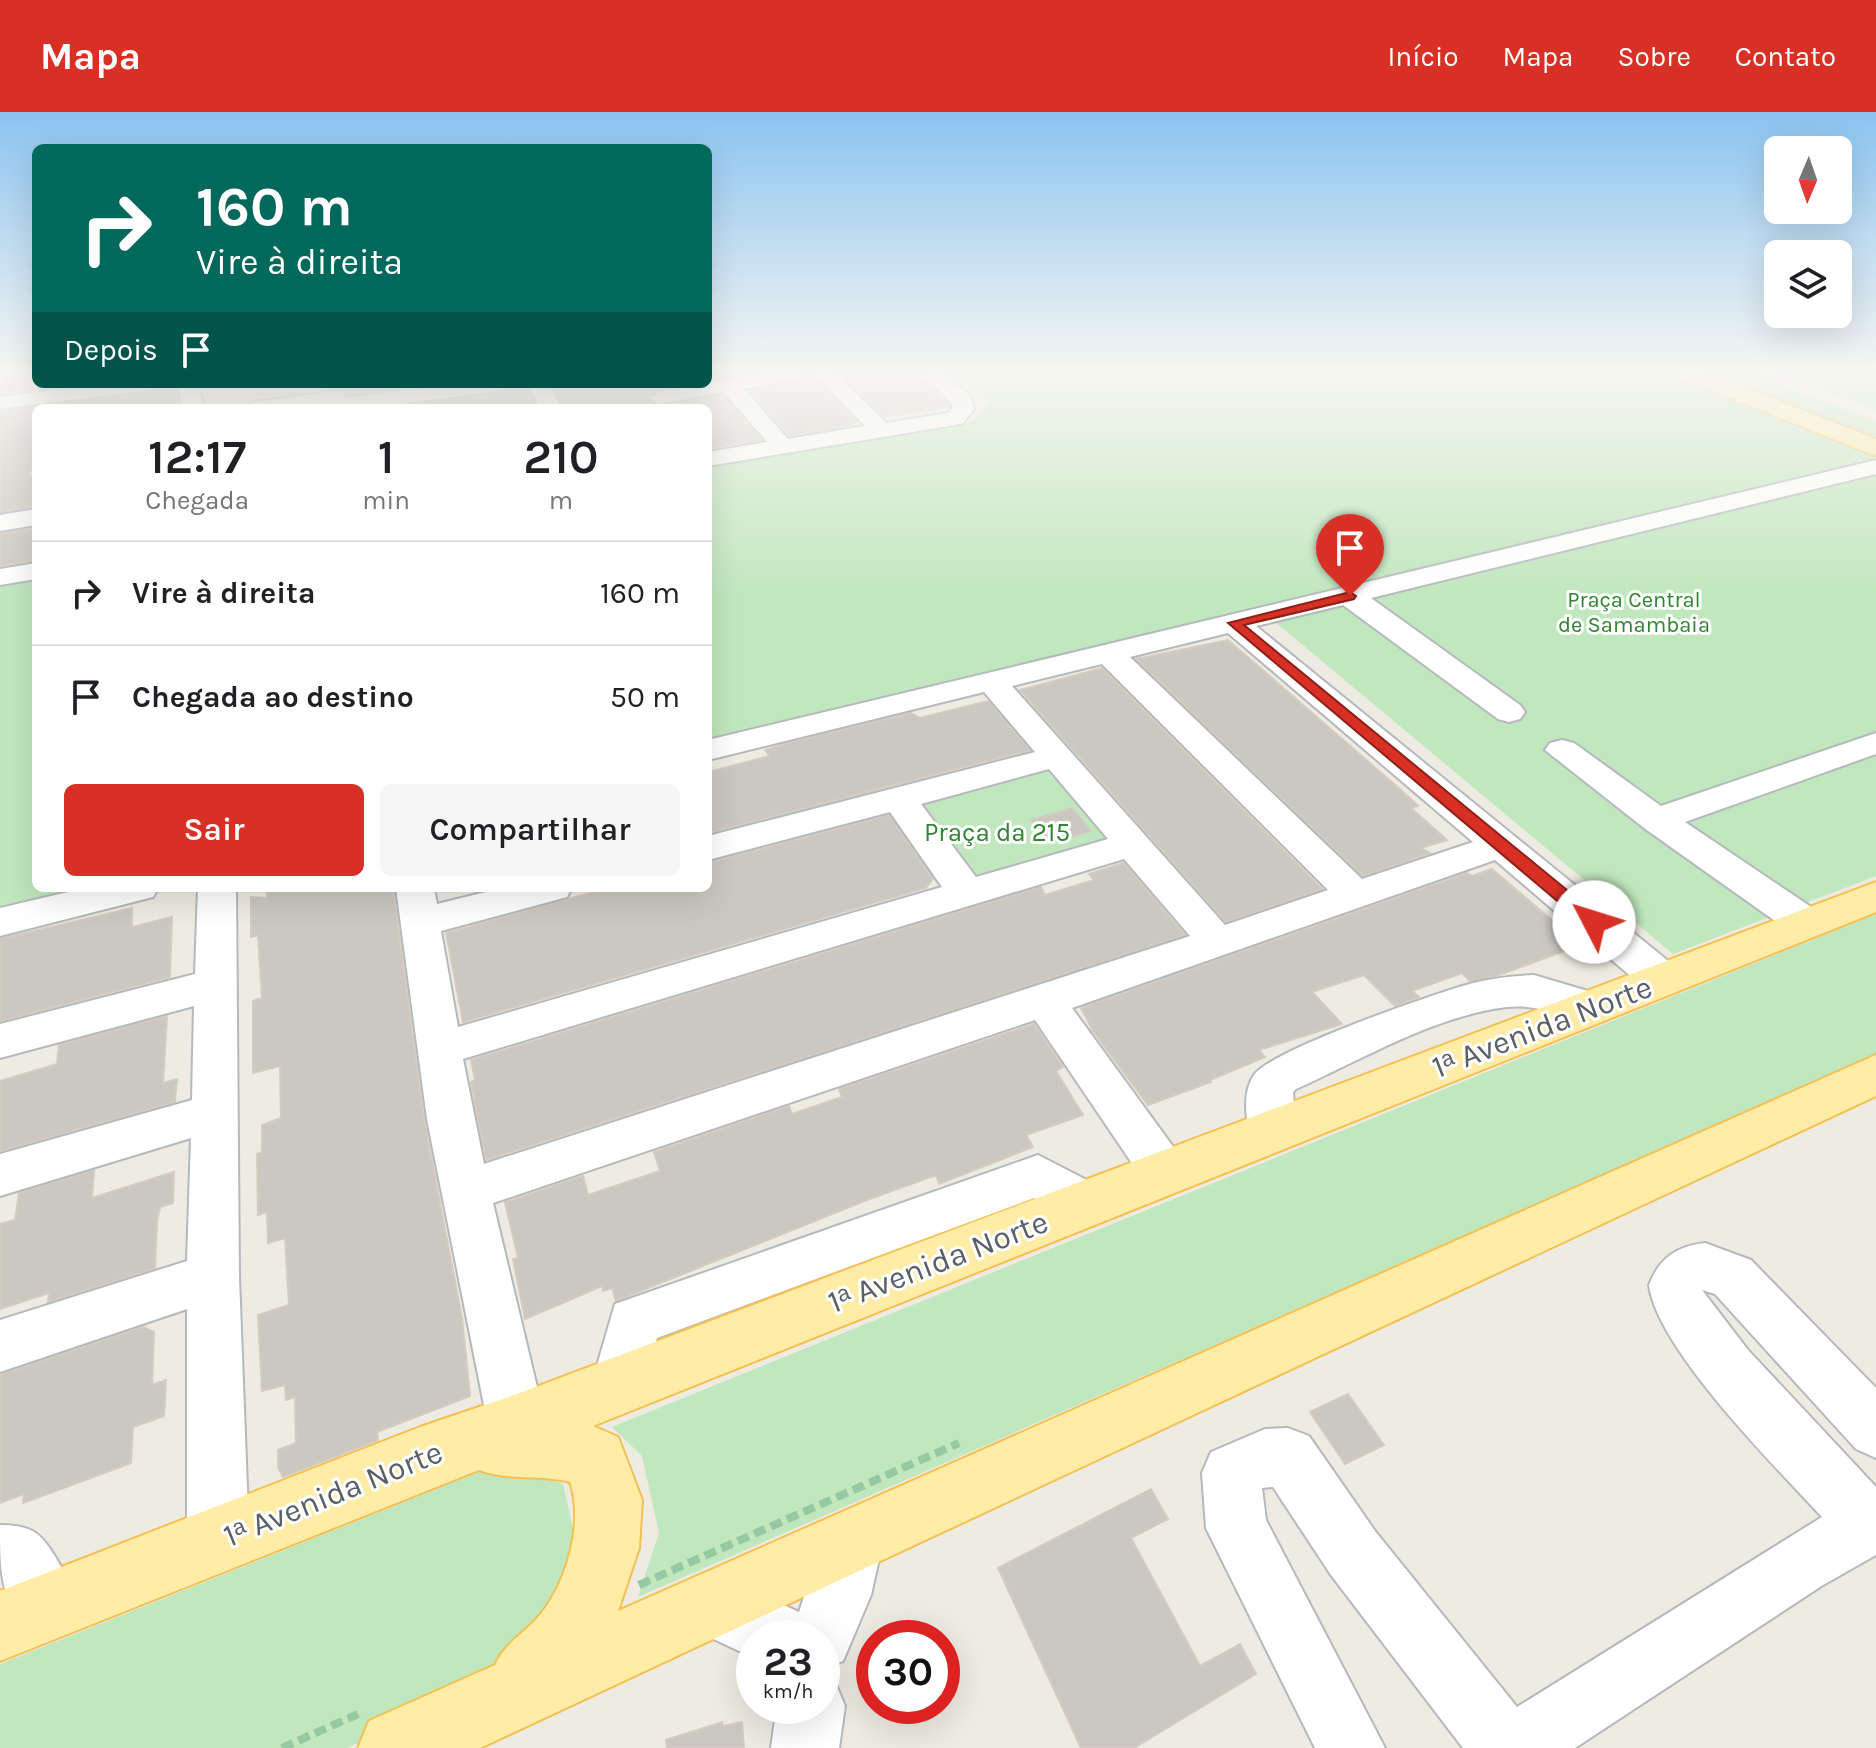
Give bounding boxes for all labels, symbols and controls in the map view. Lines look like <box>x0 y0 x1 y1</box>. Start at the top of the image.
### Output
text: Mapa <box>40 34 141 79</box>
text: Início <box>1387 40 1459 73</box>
text: Mapa <box>1503 40 1574 73</box>
text: Sobre <box>1618 40 1691 73</box>
text: Contato <box>1735 40 1836 73</box>
north arrow <box>1764 136 1852 224</box>
map controls <box>1764 136 1852 328</box>
text: 160 m <box>196 174 353 239</box>
icon: right <box>64 176 168 280</box>
button: layers <box>1764 240 1852 328</box>
text: Vire à direita <box>196 241 403 283</box>
icon: arrive <box>174 328 218 372</box>
text: Depois <box>64 332 158 368</box>
text: 12:17 <box>148 429 246 485</box>
text: 1 <box>378 429 395 485</box>
text: 210 <box>523 429 599 485</box>
text: Chegada <box>145 485 249 516</box>
text: min <box>362 485 410 516</box>
text: m <box>549 485 573 516</box>
pin <box>1316 514 1384 596</box>
icon: arrive <box>1328 526 1372 570</box>
icon: right <box>64 571 108 615</box>
text: Vire à direita <box>132 575 315 611</box>
text: 160 m <box>600 575 680 611</box>
park label: Praça Central de Samambaia <box>1558 587 1710 638</box>
icon: arrive <box>64 675 108 719</box>
text: Chegada ao destino <box>132 679 414 715</box>
text: 50 m <box>610 679 680 715</box>
button: Sair <box>64 784 364 876</box>
button: Compartilhar <box>380 784 680 876</box>
park label: Praça da 215 <box>924 817 1070 848</box>
position arrow <box>1552 880 1636 964</box>
street label: 1ᵃ Avenida Norte <box>1427 968 1657 1086</box>
street label: 1ᵃ Avenida Norte <box>823 1203 1053 1321</box>
street label: 1ᵃ Avenida Norte <box>218 1433 448 1555</box>
speed limit sign: 30 <box>856 1620 960 1724</box>
text: 23 <box>763 1638 813 1685</box>
text: km/h <box>763 1680 813 1703</box>

